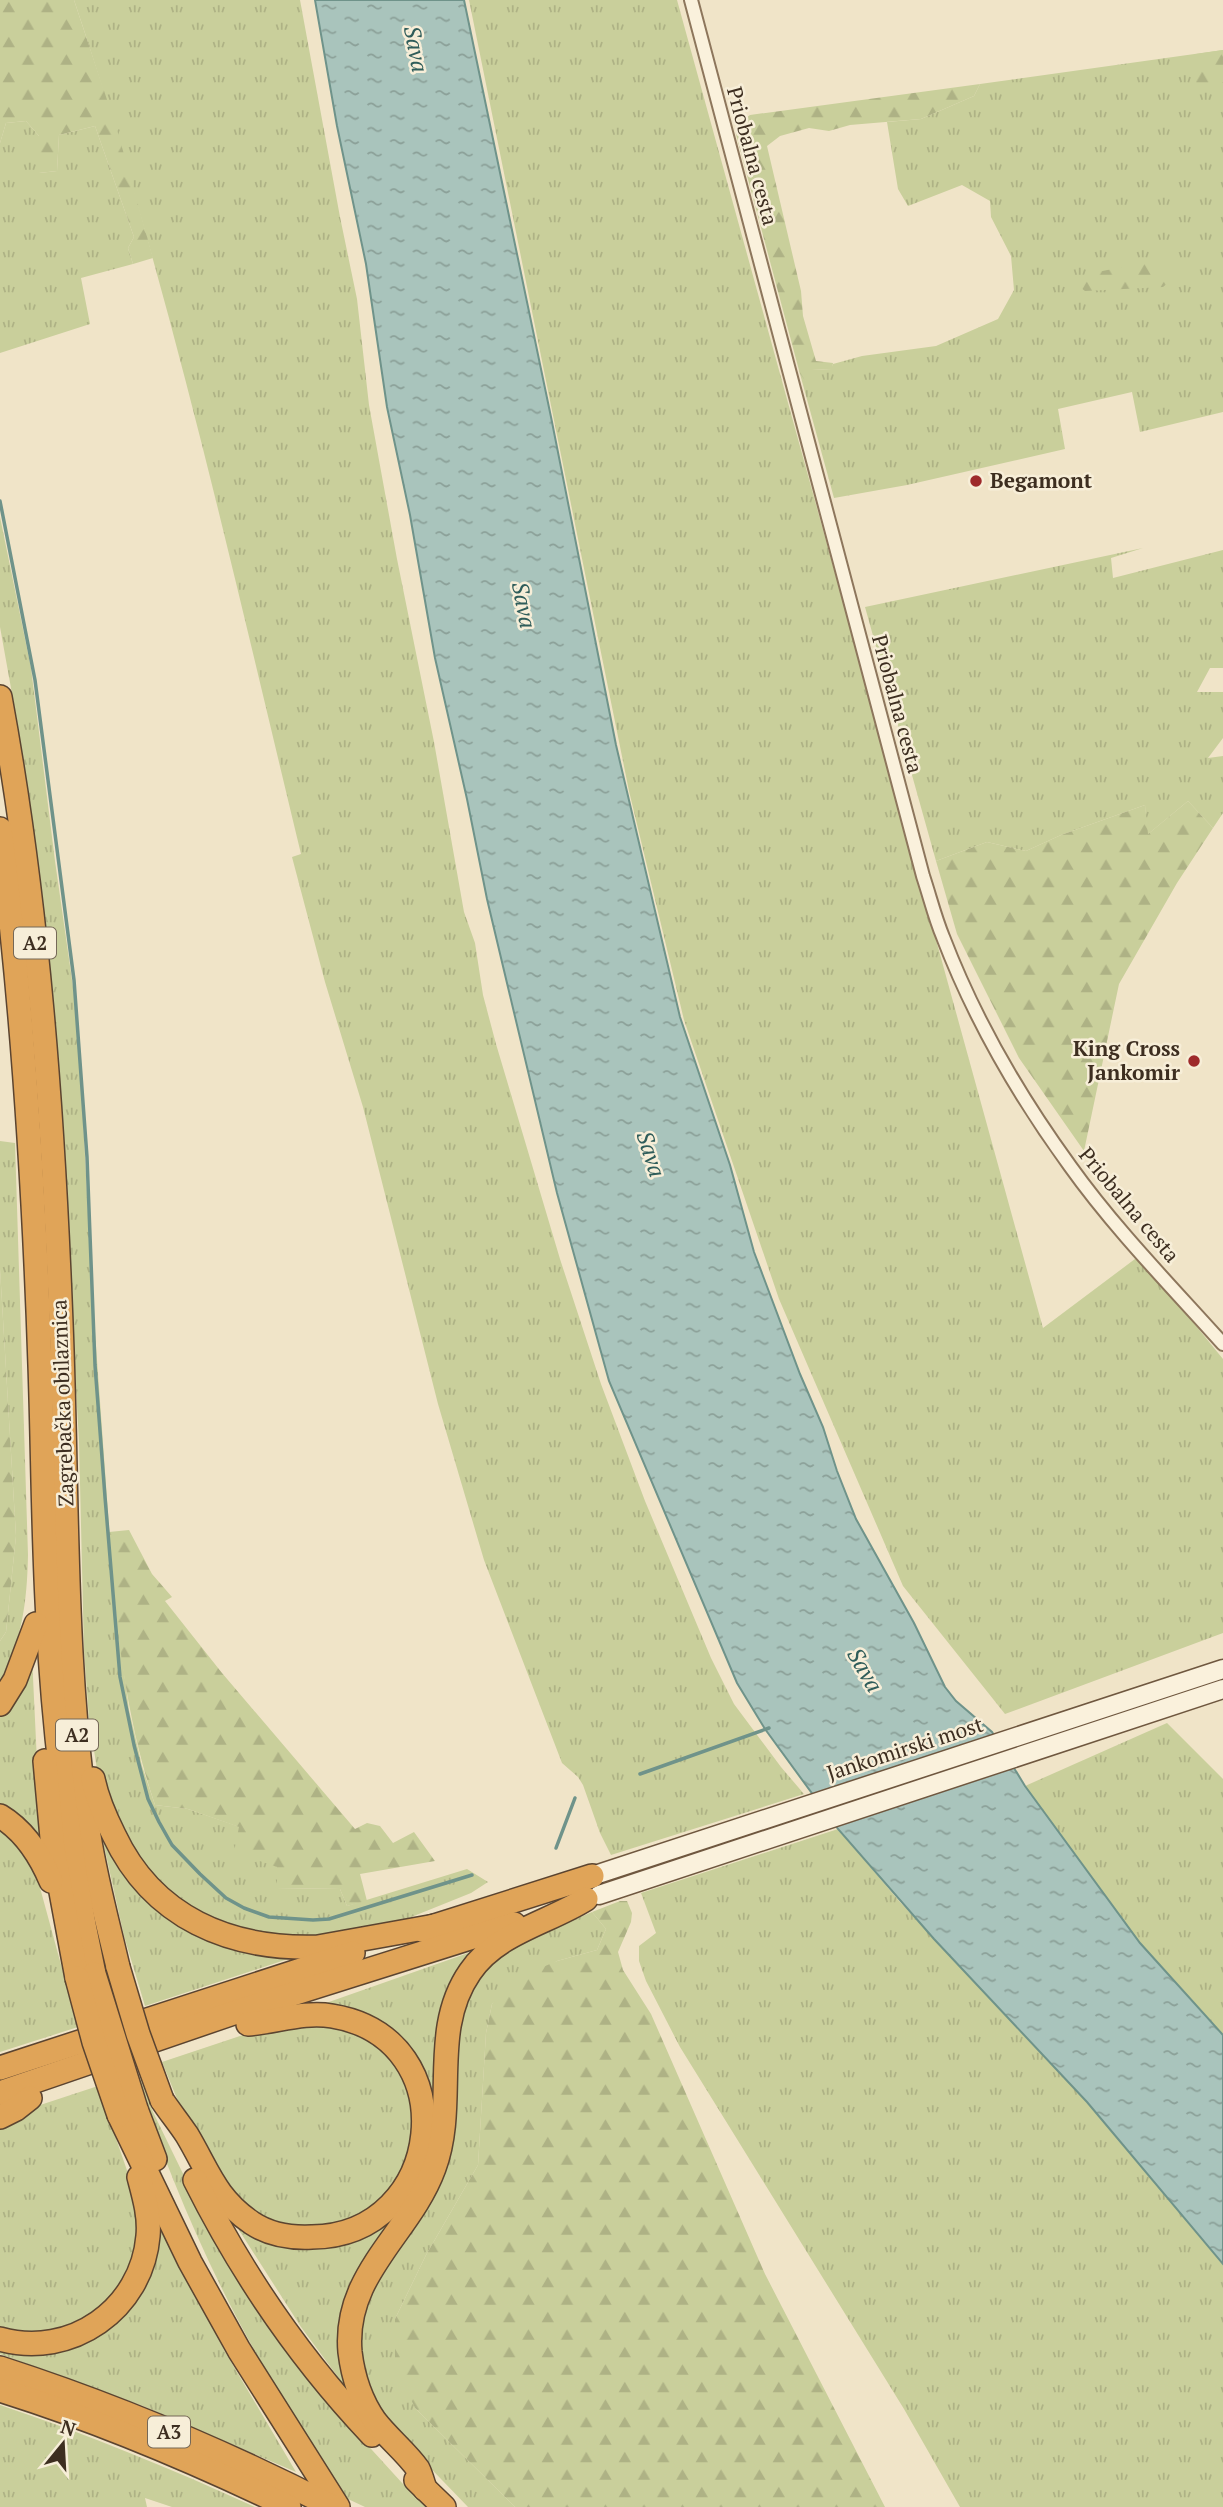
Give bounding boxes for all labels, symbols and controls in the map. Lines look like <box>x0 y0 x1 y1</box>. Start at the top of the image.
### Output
water label: Sava <box>397 23 436 75</box>
street label: Priobalna cesta <box>721 83 785 229</box>
place label: Begamont <box>990 466 1093 494</box>
marker: Begamont <box>968 473 984 489</box>
water label: Sava <box>505 579 544 631</box>
street label: Priobalna cesta <box>866 631 930 777</box>
road number: A2 <box>14 928 56 959</box>
place label: King Cross Jankomir <box>1073 1034 1180 1086</box>
marker: King Cross Jankomir <box>1186 1053 1202 1069</box>
water label: Sava <box>630 1127 673 1181</box>
street label: Priobalna cesta <box>1073 1141 1187 1268</box>
street label: Zagrebačka obilaznica <box>44 1299 80 1507</box>
water label: Sava <box>840 1642 891 1698</box>
street label: Jankomirski most <box>823 1709 987 1787</box>
road number: A2 <box>56 1720 98 1750</box>
north arrow <box>28 2409 98 2479</box>
text: N <box>58 2413 80 2442</box>
road number: A3 <box>148 2416 190 2448</box>

